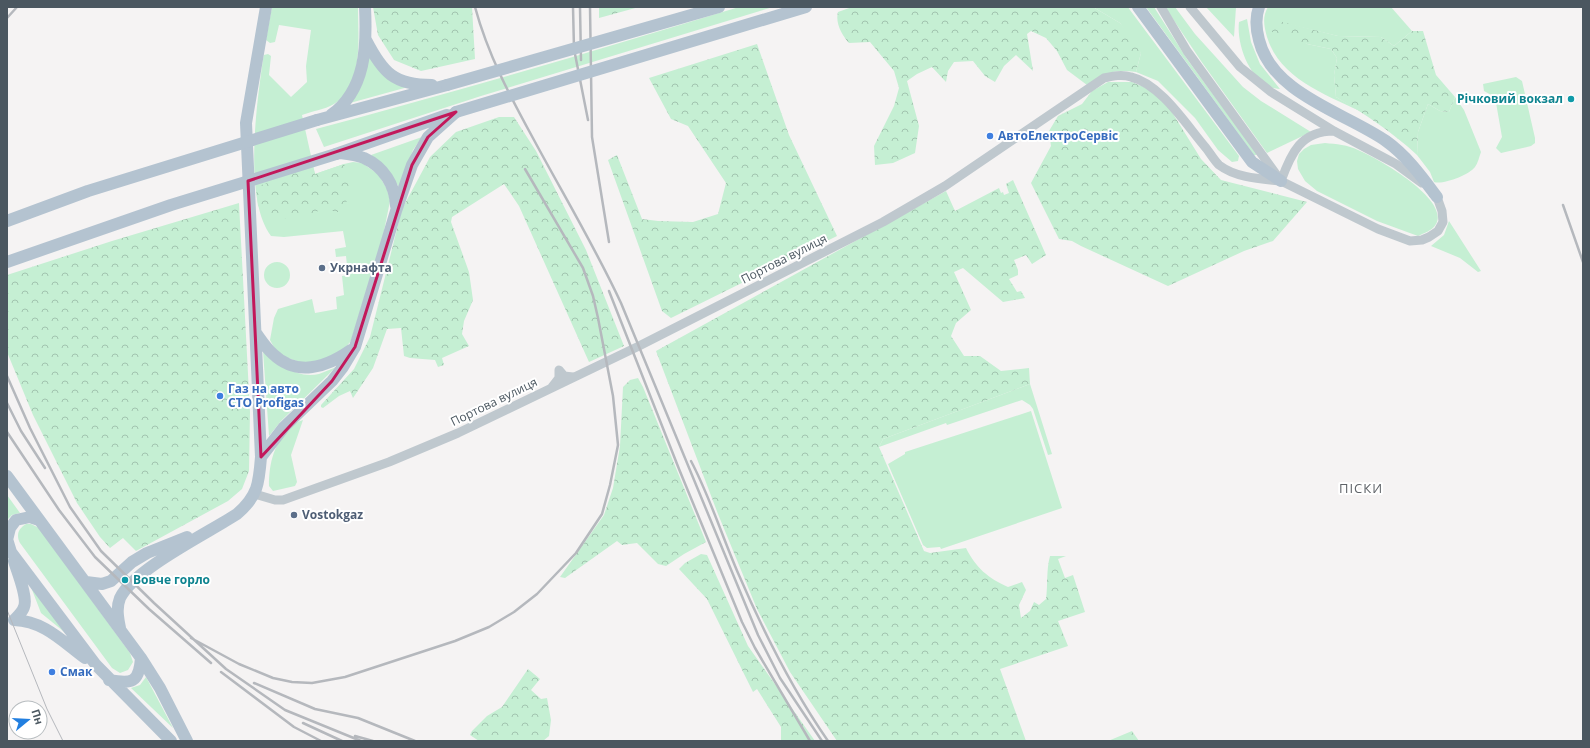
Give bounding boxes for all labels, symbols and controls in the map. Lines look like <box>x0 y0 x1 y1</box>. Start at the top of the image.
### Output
place label: Річковий вокзал <box>1457 90 1563 107</box>
marker: Річковий вокзал <box>1566 94 1576 104</box>
place label: АвтоЕлектроСервіс <box>998 127 1118 144</box>
marker: АвтоЕлектроСервіс <box>985 131 995 141</box>
street label: Портова вулиця <box>738 230 830 288</box>
place label: Укрнафта <box>330 259 392 276</box>
marker: Укрнафта <box>317 263 327 273</box>
street label: Портова вулиця <box>448 373 540 430</box>
place label: Газ на авто СТО Profigas <box>228 380 304 411</box>
marker: Газ на авто СТО Profigas <box>215 391 225 401</box>
district label: ПІСКИ <box>1339 479 1383 497</box>
place label: Vostokgaz <box>302 506 363 523</box>
marker: Vostokgaz <box>289 510 299 520</box>
place label: Вовче горло <box>133 571 210 588</box>
marker: Вовче горло <box>120 575 130 585</box>
place label: Смак <box>60 663 93 680</box>
marker: Смак <box>47 667 57 677</box>
north arrow <box>8 700 48 740</box>
text: Пн <box>28 707 48 726</box>

